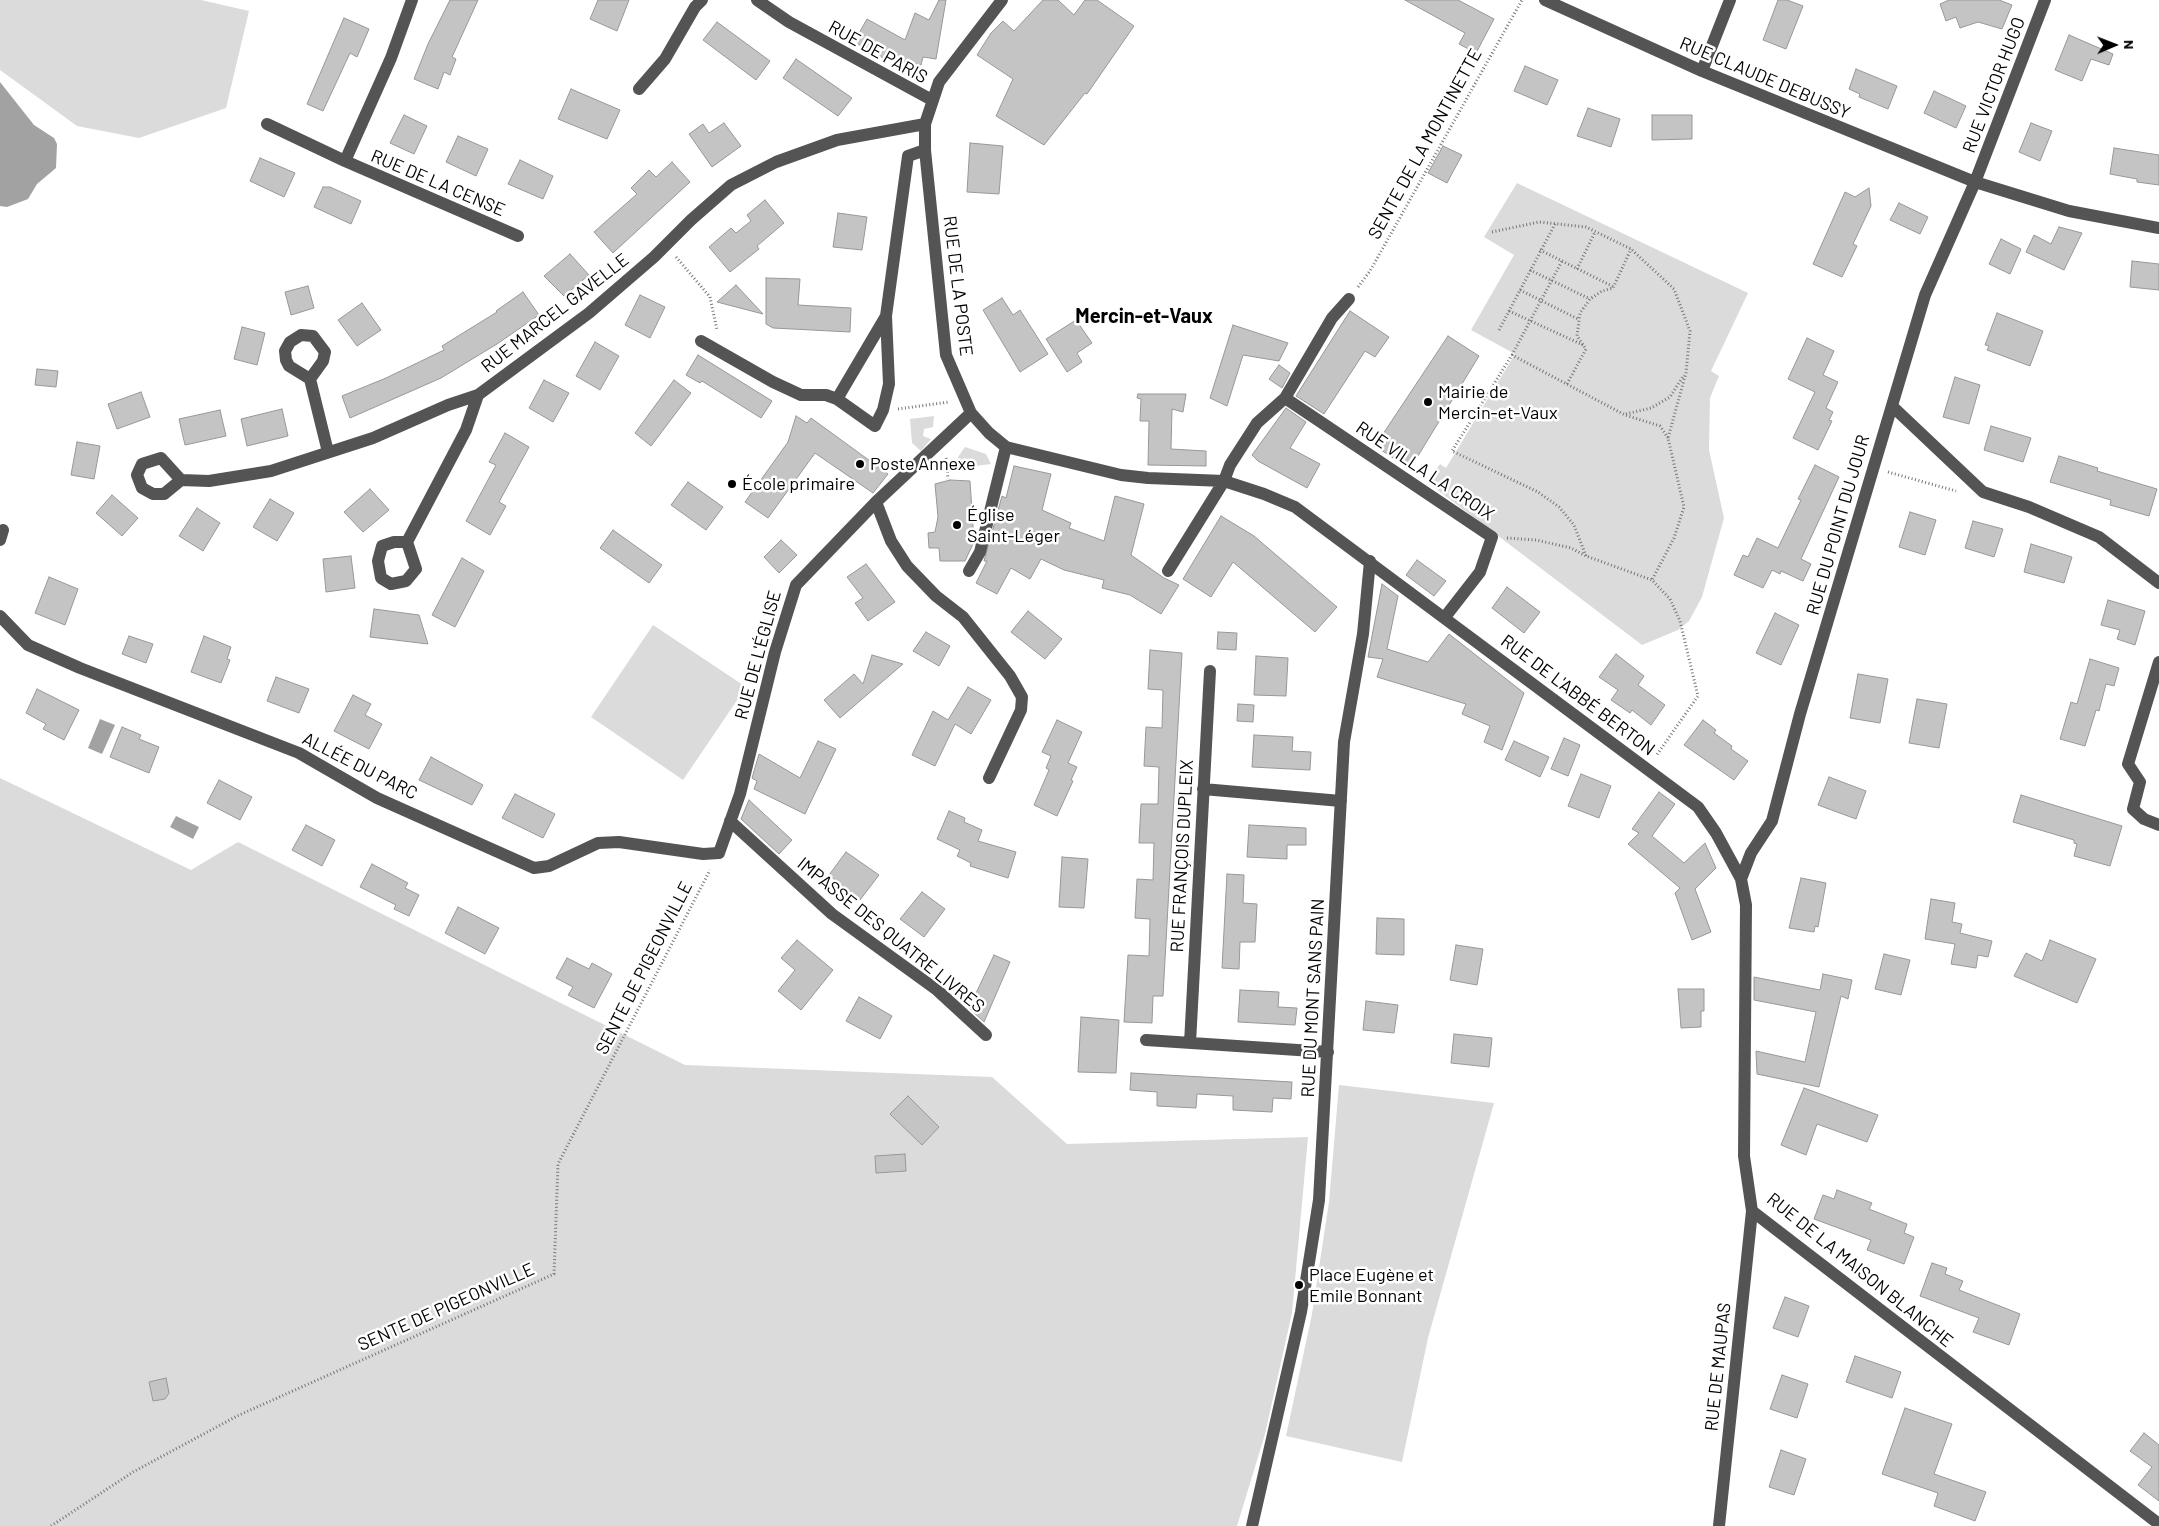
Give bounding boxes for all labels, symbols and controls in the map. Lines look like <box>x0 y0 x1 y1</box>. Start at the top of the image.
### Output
street label: RUE VICTOR HUGO <box>1958 14 2030 156</box>
street label: RUE DE PARIS <box>825 16 931 88</box>
north arrow <box>2089 20 2139 70</box>
street label: RUE CLAUDE DEBUSSY <box>1676 32 1854 124</box>
text: N <box>2121 40 2138 50</box>
street label: SENTE DE LA MONTINETTE <box>1364 45 1486 243</box>
street label: RUE DE LA CENSE <box>368 145 508 221</box>
street label: RUE DE LA POSTE <box>939 215 977 357</box>
street label: RUE MARCEL GAVELLE <box>477 249 633 377</box>
district label: Mercin-et-Vaux <box>1075 304 1213 328</box>
place label: Mairie de Mercin-et-Vaux <box>1438 381 1558 424</box>
marker: Mairie de Mercin-et-Vaux <box>1422 396 1434 408</box>
street label: RUE VILLA LA CROIX <box>1352 417 1498 525</box>
street label: RUE DU POINT DU JOUR <box>1802 432 1874 618</box>
place label: Poste Annexe <box>870 453 976 475</box>
marker: Poste Annexe <box>854 458 866 470</box>
place label: École primaire <box>742 473 855 495</box>
marker: École primaire <box>726 478 738 490</box>
place label: Église Saint-Léger <box>967 504 1060 546</box>
marker: Église Saint-Léger <box>951 519 963 531</box>
street label: RUE DE L'ÉGLISE <box>730 588 786 722</box>
street label: RUE DE L'ABBÉ BERTON <box>1497 630 1659 760</box>
street label: ALLÉE DU PARC <box>299 728 421 804</box>
street label: RUE FRANÇOIS DUPLEIX <box>1166 759 1198 953</box>
street label: IMPASSE DES QUATRE LIVRES <box>793 853 989 1017</box>
street label: SENTE DE PIGEONVILLE <box>591 878 697 1058</box>
street label: RUE DU MONT SANS PAIN <box>1297 898 1329 1098</box>
street label: RUE DE LA MAISON BLANCHE <box>1763 1188 1957 1352</box>
street label: SENTE DE PIGEONVILLE <box>354 1258 538 1356</box>
place label: Place Eugène et Emile Bonnant <box>1309 1264 1434 1306</box>
marker: Place Eugène et Emile Bonnant <box>1293 1279 1305 1291</box>
street label: RUE DE MAUPAS <box>1701 1302 1735 1432</box>

